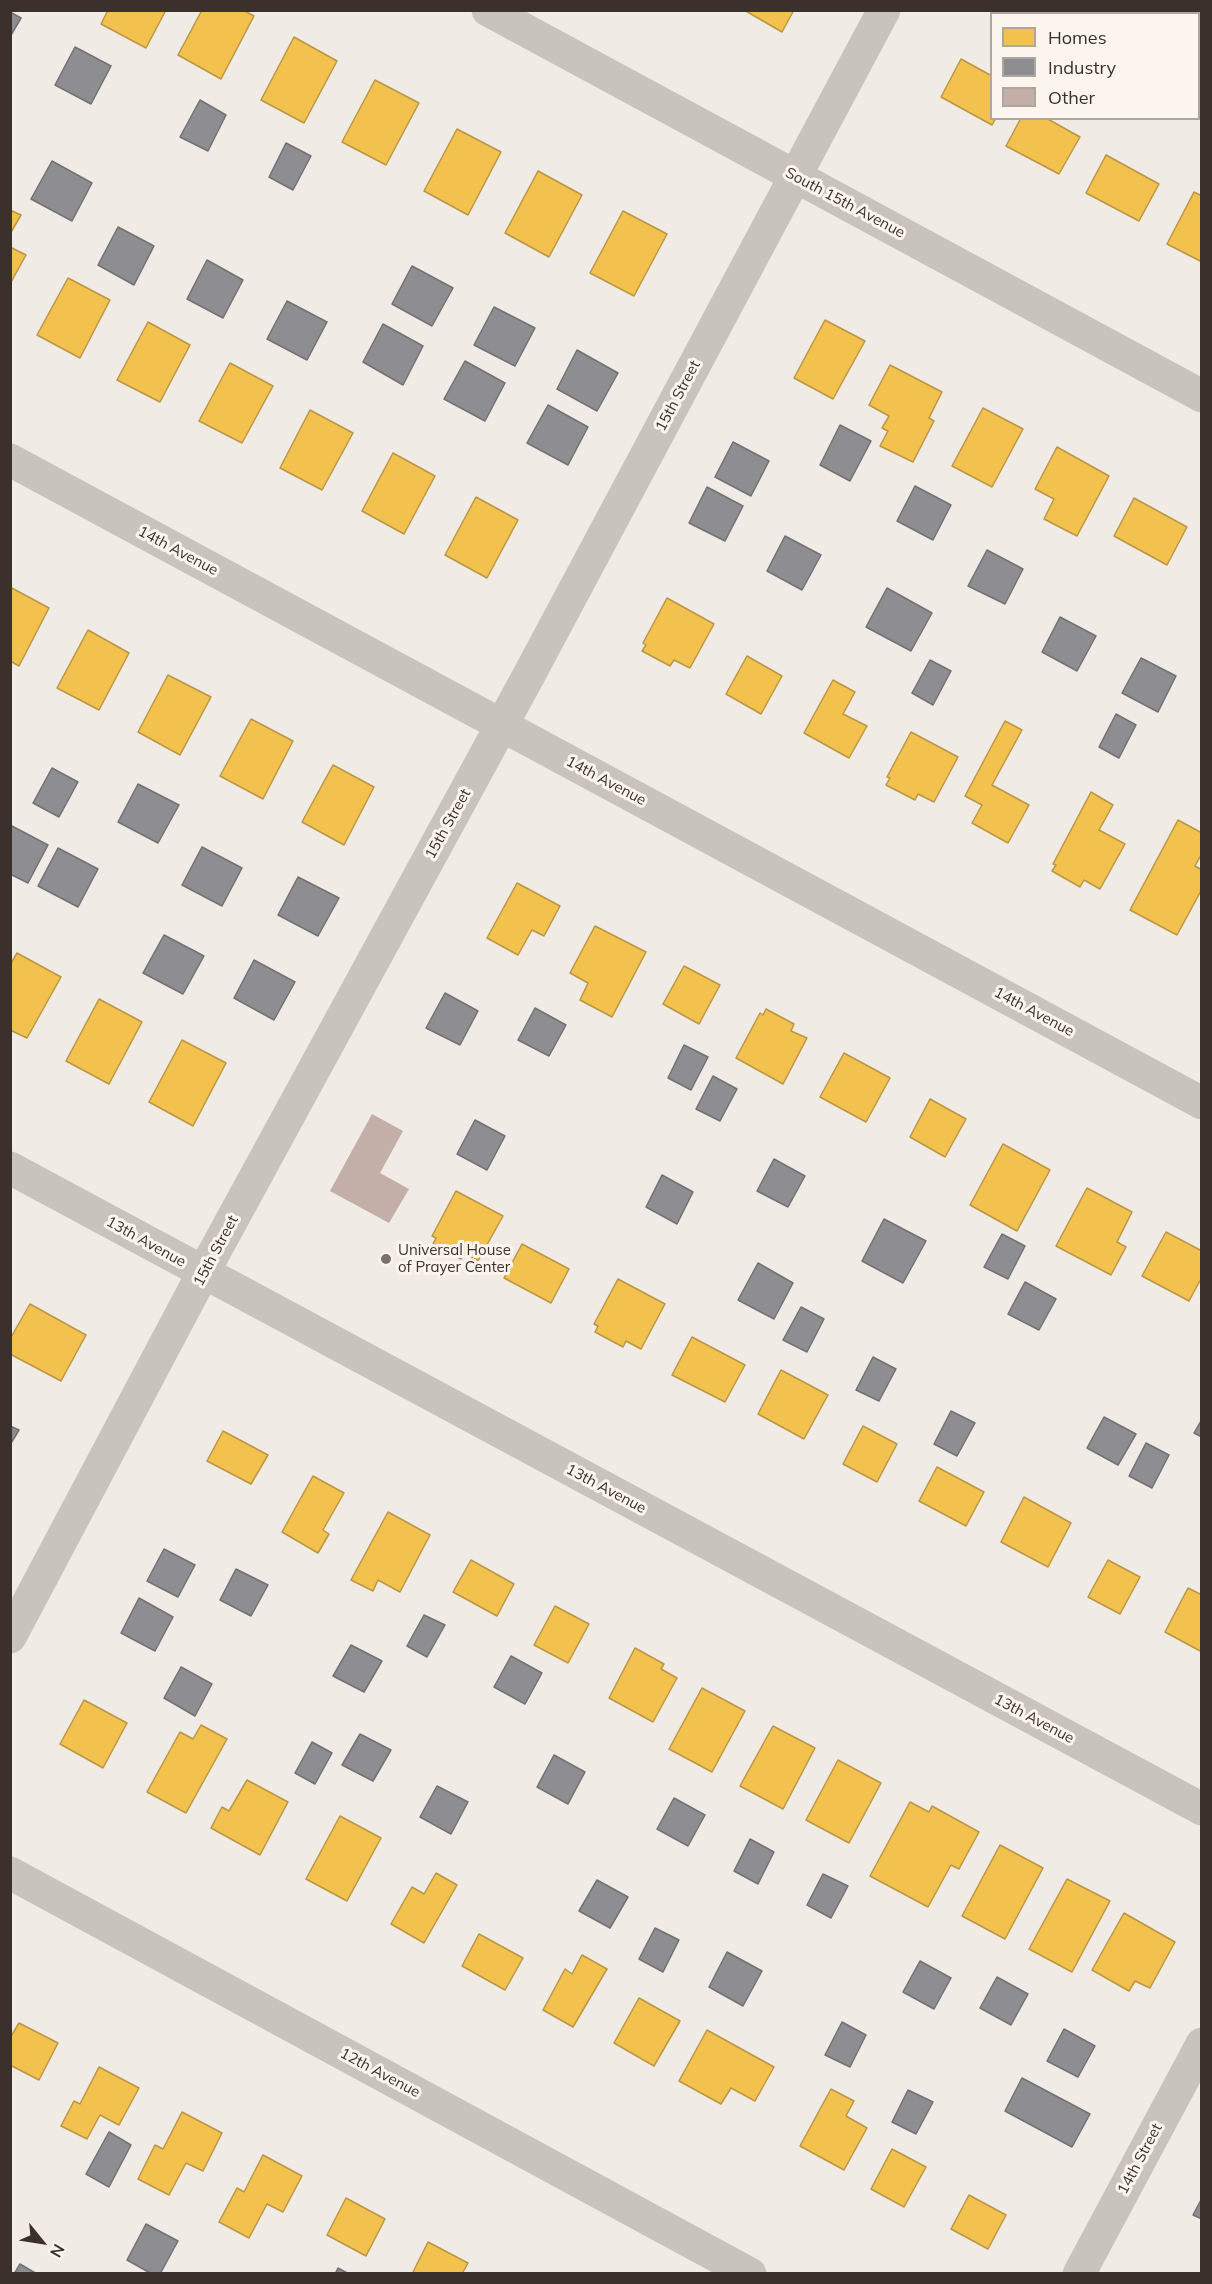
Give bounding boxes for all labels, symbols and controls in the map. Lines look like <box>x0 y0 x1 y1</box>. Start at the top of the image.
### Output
legend <box>990 12 1200 120</box>
text: Homes <box>1048 26 1107 49</box>
text: Industry <box>1048 56 1116 79</box>
text: Other <box>1048 86 1095 109</box>
street label: South 15th Avenue <box>782 164 908 242</box>
street label: 15th Street <box>652 358 704 434</box>
street label: 14th Avenue <box>135 522 221 580</box>
street label: 14th Avenue <box>563 752 649 810</box>
street label: 15th Street <box>421 786 475 862</box>
street label: 14th Avenue <box>991 983 1077 1041</box>
street label: 13th Avenue <box>103 1213 189 1271</box>
street label: 15th Street <box>190 1213 242 1289</box>
place label: Universal House of Prayer Center <box>398 1241 511 1276</box>
marker: Universal House of Prayer Center <box>379 1252 393 1266</box>
street label: 13th Avenue <box>563 1460 649 1518</box>
street label: 13th Avenue <box>991 1690 1077 1748</box>
street label: 12th Avenue <box>337 2044 423 2102</box>
street label: 14th Street <box>1114 2121 1166 2197</box>
north arrow <box>12 2212 72 2272</box>
text: N <box>46 2241 69 2261</box>

